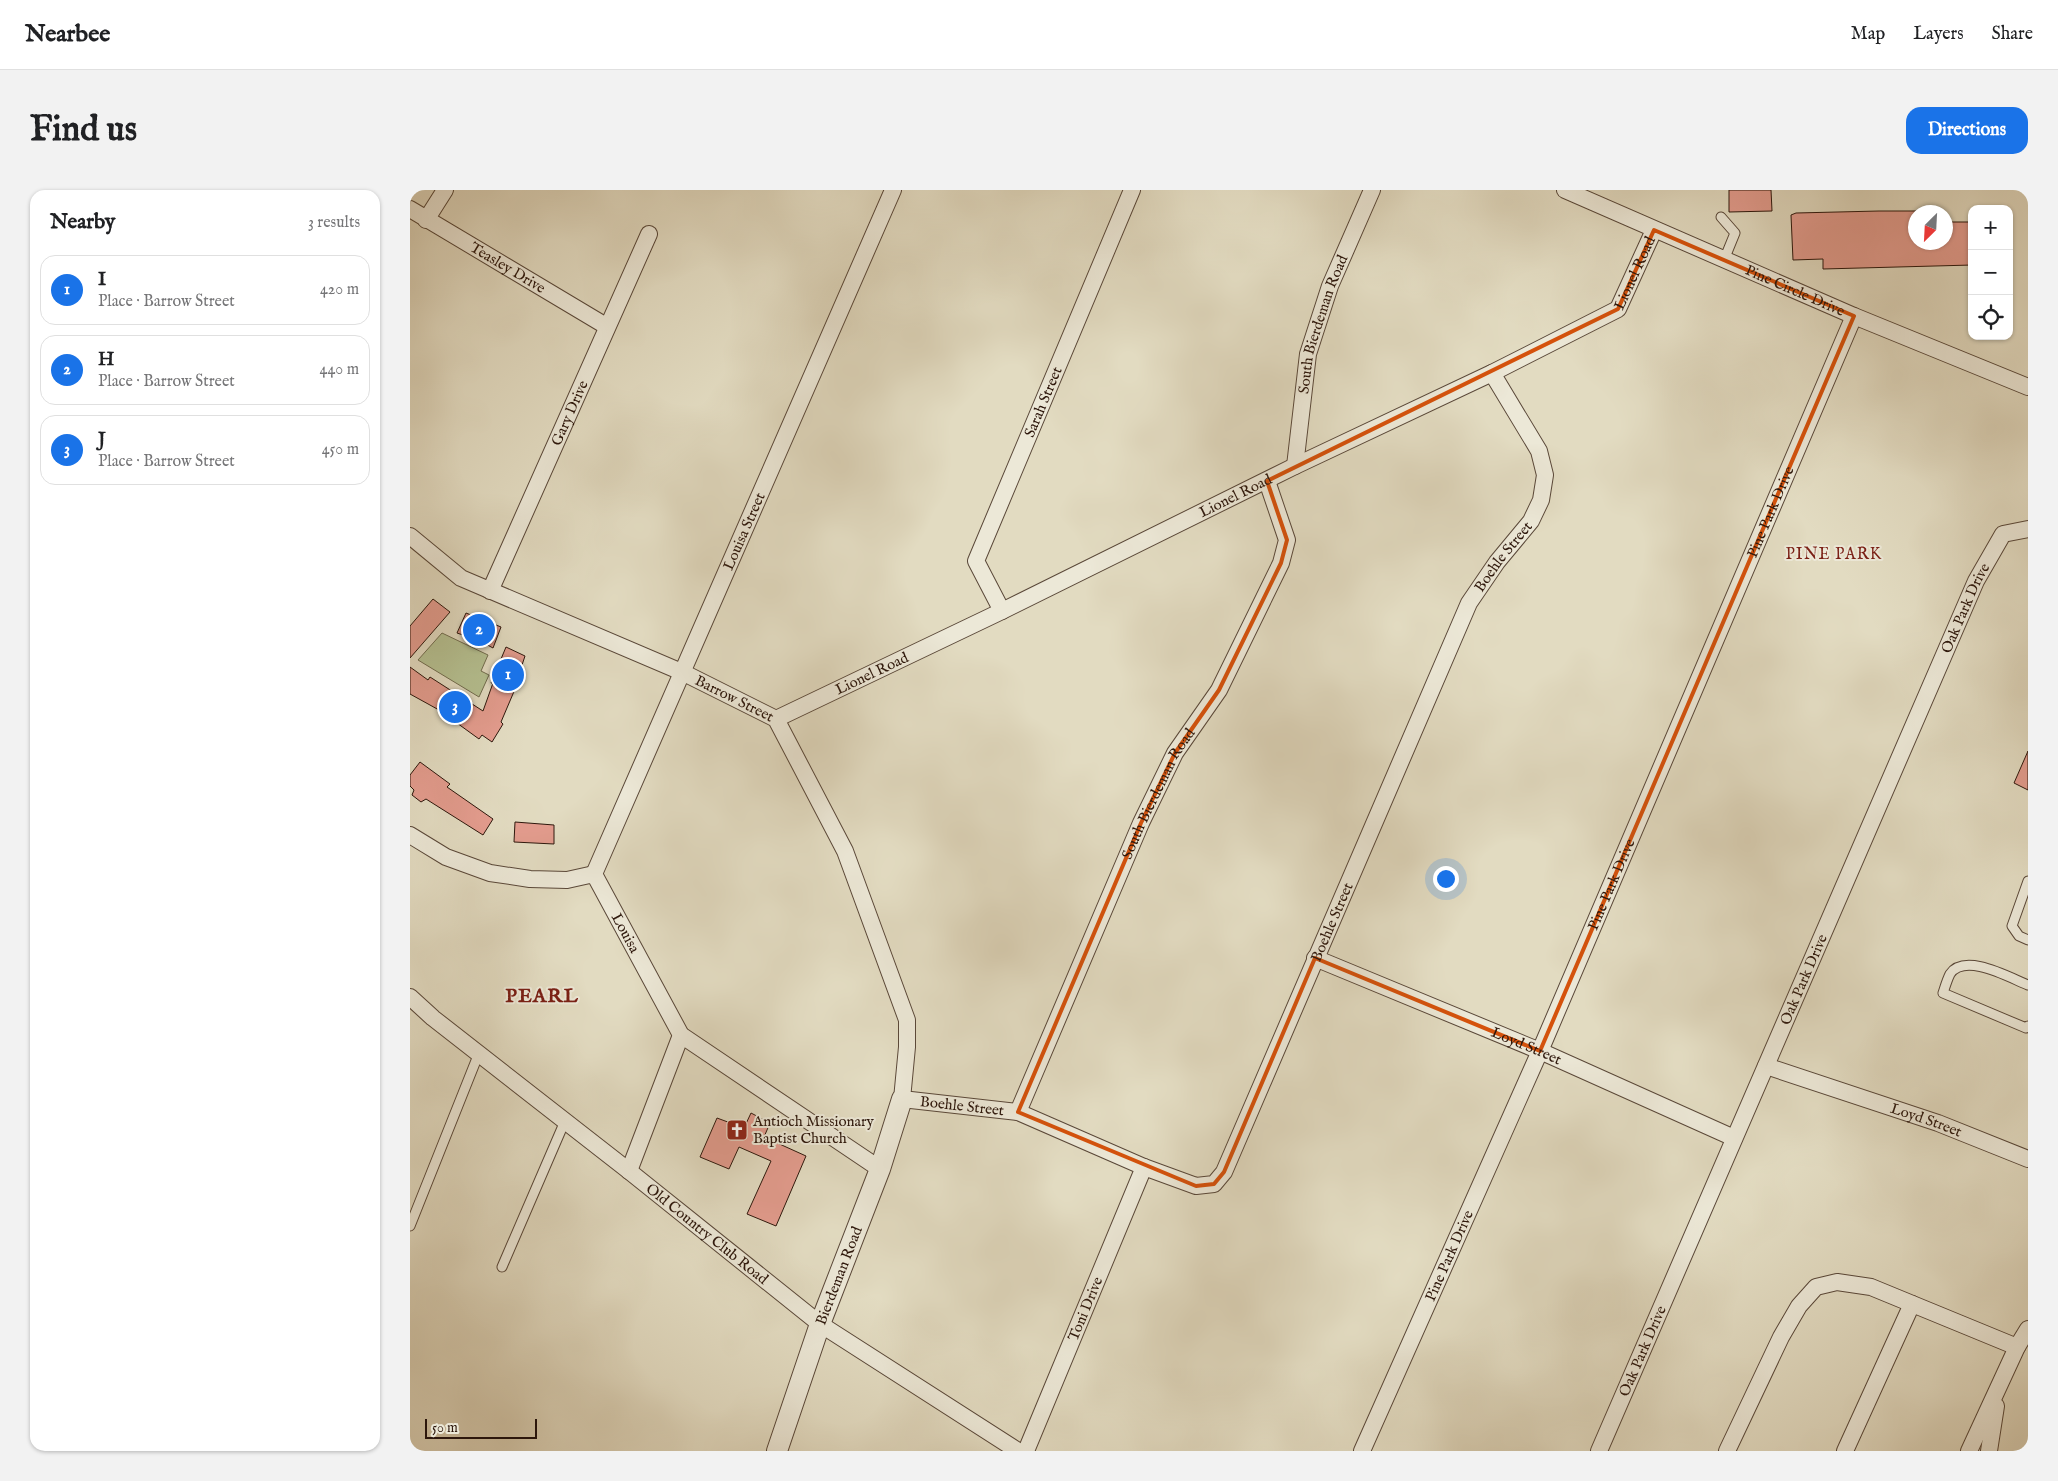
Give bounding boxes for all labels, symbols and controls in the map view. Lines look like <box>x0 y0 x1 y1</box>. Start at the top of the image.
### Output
text: Nearbee <box>25 19 110 50</box>
text: Map <box>1851 23 1885 46</box>
text: Layers <box>1913 23 1964 46</box>
text: Share <box>1992 23 2033 46</box>
button: Directions <box>1906 107 2028 154</box>
text: Find us <box>30 108 137 153</box>
north arrow <box>1908 205 1953 250</box>
map controls <box>1968 205 2013 340</box>
button: + <box>1968 205 2013 250</box>
text: Nearby <box>50 209 115 236</box>
text: 3 results <box>308 213 360 233</box>
street label: Lionel Road <box>1610 233 1660 313</box>
street label: Teasley Drive <box>466 238 549 298</box>
button: − <box>1968 250 2013 295</box>
street label: South Bierdeman Road <box>1294 251 1353 395</box>
street label: Pine Circle Drive <box>1742 261 1848 321</box>
text: I <box>98 268 106 292</box>
text: 1 <box>64 280 70 300</box>
text: 420 m <box>320 280 359 300</box>
text: Place · Barrow Street <box>98 292 235 312</box>
button: locate <box>1968 295 2013 340</box>
text: H <box>98 348 114 372</box>
text: 2 <box>63 360 71 380</box>
text: 440 m <box>320 360 359 380</box>
street label: Sarah Street <box>1020 364 1067 440</box>
text: Place · Barrow Street <box>98 372 235 392</box>
street label: Gary Drive <box>547 377 593 449</box>
text: J <box>98 428 106 452</box>
text: 3 <box>64 440 70 460</box>
text: 450 m <box>322 440 359 460</box>
text: Place · Barrow Street <box>98 452 235 472</box>
street label: Pine Park Drive <box>1743 463 1799 561</box>
street label: Lionel Road <box>1196 469 1276 522</box>
street label: Louisa Street <box>719 490 770 573</box>
street label: Boehle Street <box>1470 518 1537 596</box>
district label: PINE PARK <box>1786 545 1882 565</box>
street label: Oak Park Drive <box>1937 560 1994 656</box>
pin: 2 <box>463 611 495 649</box>
street label: Lionel Road <box>832 648 912 699</box>
pin: 1 <box>492 656 524 694</box>
street label: Barrow Street <box>692 671 777 726</box>
pin: 3 <box>439 688 471 726</box>
street label: South Bierdeman Road <box>1118 724 1200 862</box>
street label: Pine Park Drive <box>1584 836 1640 933</box>
your location <box>1433 866 1459 892</box>
street label: Boehle Street <box>1307 880 1358 965</box>
street label: Louisa <box>607 910 644 957</box>
street label: Oak Park Drive <box>1776 931 1832 1028</box>
district label: PEARL <box>505 984 579 1009</box>
street label: Loyd Street <box>1488 1023 1564 1069</box>
street label: Boehle Street <box>919 1092 1005 1120</box>
street label: Loyd Street <box>1888 1099 1965 1142</box>
place label: Antioch Missionary Baptist Church <box>752 1112 875 1148</box>
church icon: Antioch Missionary Baptist Church <box>725 1118 749 1142</box>
street label: Old Country Club Road <box>642 1179 773 1289</box>
street label: Pine Park Drive <box>1421 1207 1478 1304</box>
street label: Bierdeman Road <box>811 1223 867 1328</box>
street label: Toni Drive <box>1064 1274 1107 1344</box>
street label: Oak Park Drive <box>1615 1303 1671 1399</box>
scale bar <box>425 1416 538 1439</box>
text: 50 m <box>432 1419 458 1437</box>

